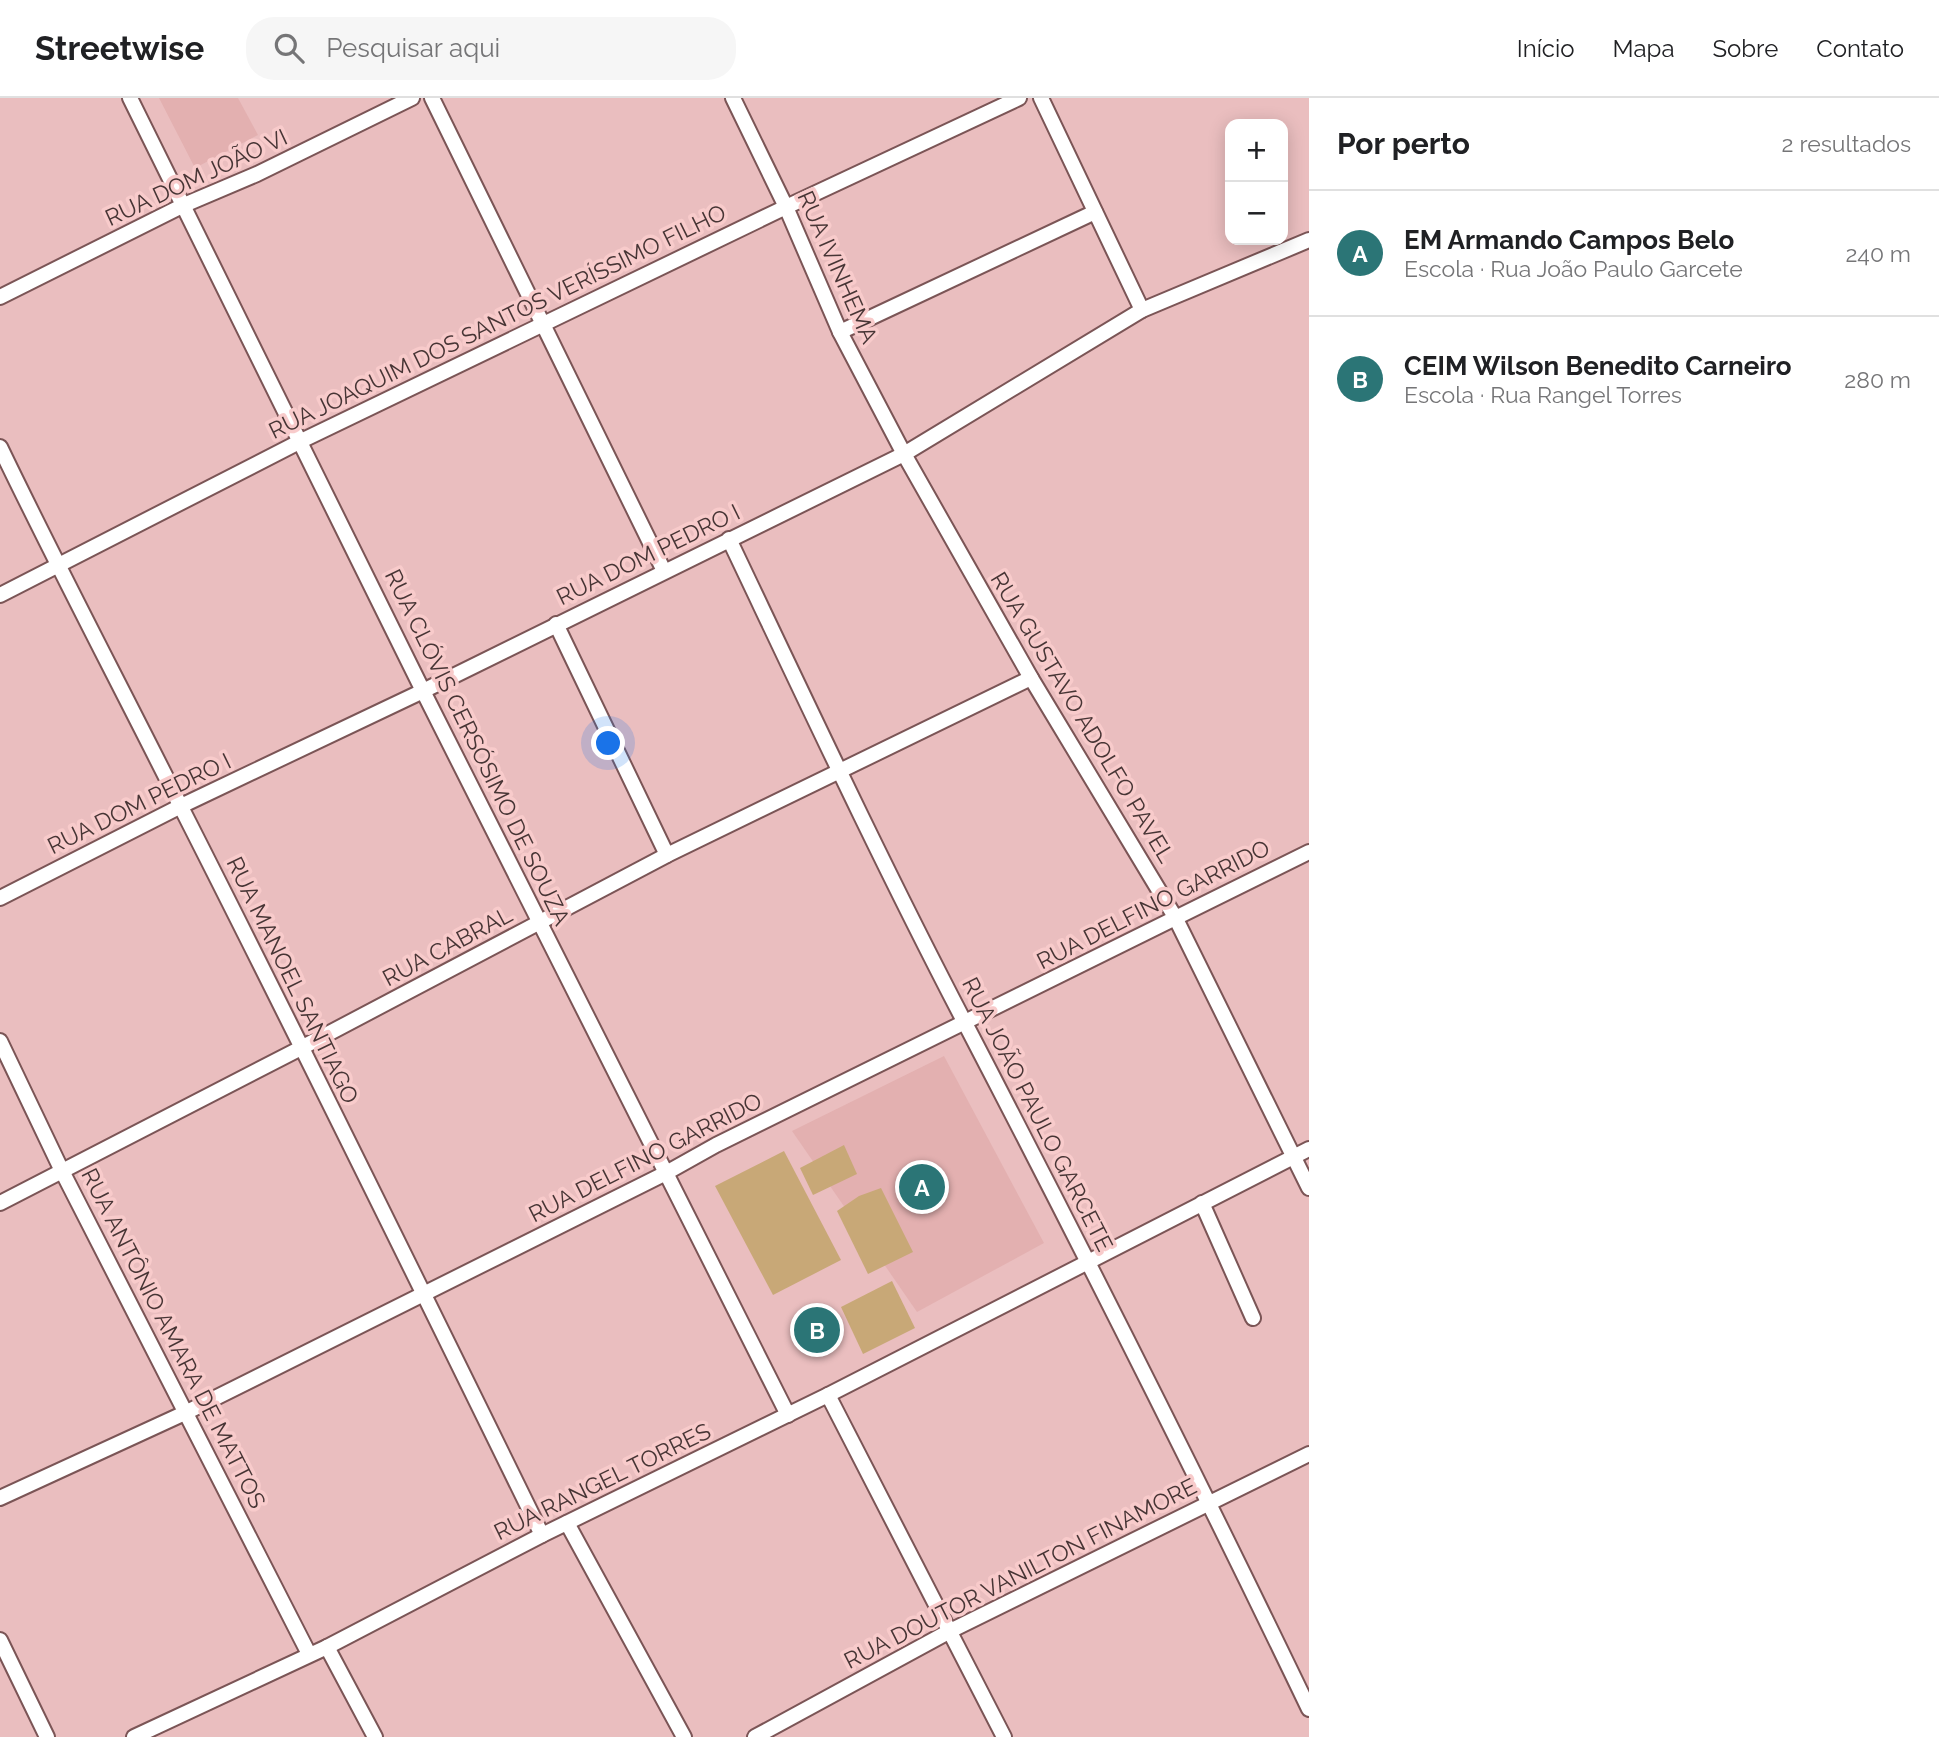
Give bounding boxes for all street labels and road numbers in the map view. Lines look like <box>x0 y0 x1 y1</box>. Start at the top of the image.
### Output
street label: RUA DOM JOÃO VI <box>101 123 291 231</box>
street label: RUA IVINHEMA <box>792 187 884 348</box>
street label: RUA JOAQUIM DOS SANTOS VERÍSSIMO FILHO <box>264 198 730 444</box>
street label: RUA DOM PEDRO I <box>552 498 744 610</box>
street label: RUA CLÓVIS CERSÓSIMO DE SOUZA <box>380 565 576 930</box>
street label: RUA GUSTAVO ADOLFO PAVEL <box>985 567 1181 867</box>
street label: RUA DOM PEDRO I <box>43 747 235 859</box>
street label: RUA DELFINO GARRIDO <box>1032 833 1274 975</box>
street label: RUA MANOEL SANTIAGO <box>221 852 365 1108</box>
street label: RUA CABRAL <box>378 900 517 991</box>
street label: RUA JOÃO PAULO GARCETE <box>957 973 1119 1255</box>
street label: RUA DELFINO GARRIDO <box>524 1086 766 1228</box>
street label: RUA ANTÔNIO AMARA DE MATTOS <box>76 1164 272 1512</box>
street label: RUA RANGEL TORRES <box>489 1417 715 1545</box>
street label: RUA DOUTOR VANILTON FINAMORE <box>839 1472 1201 1674</box>

